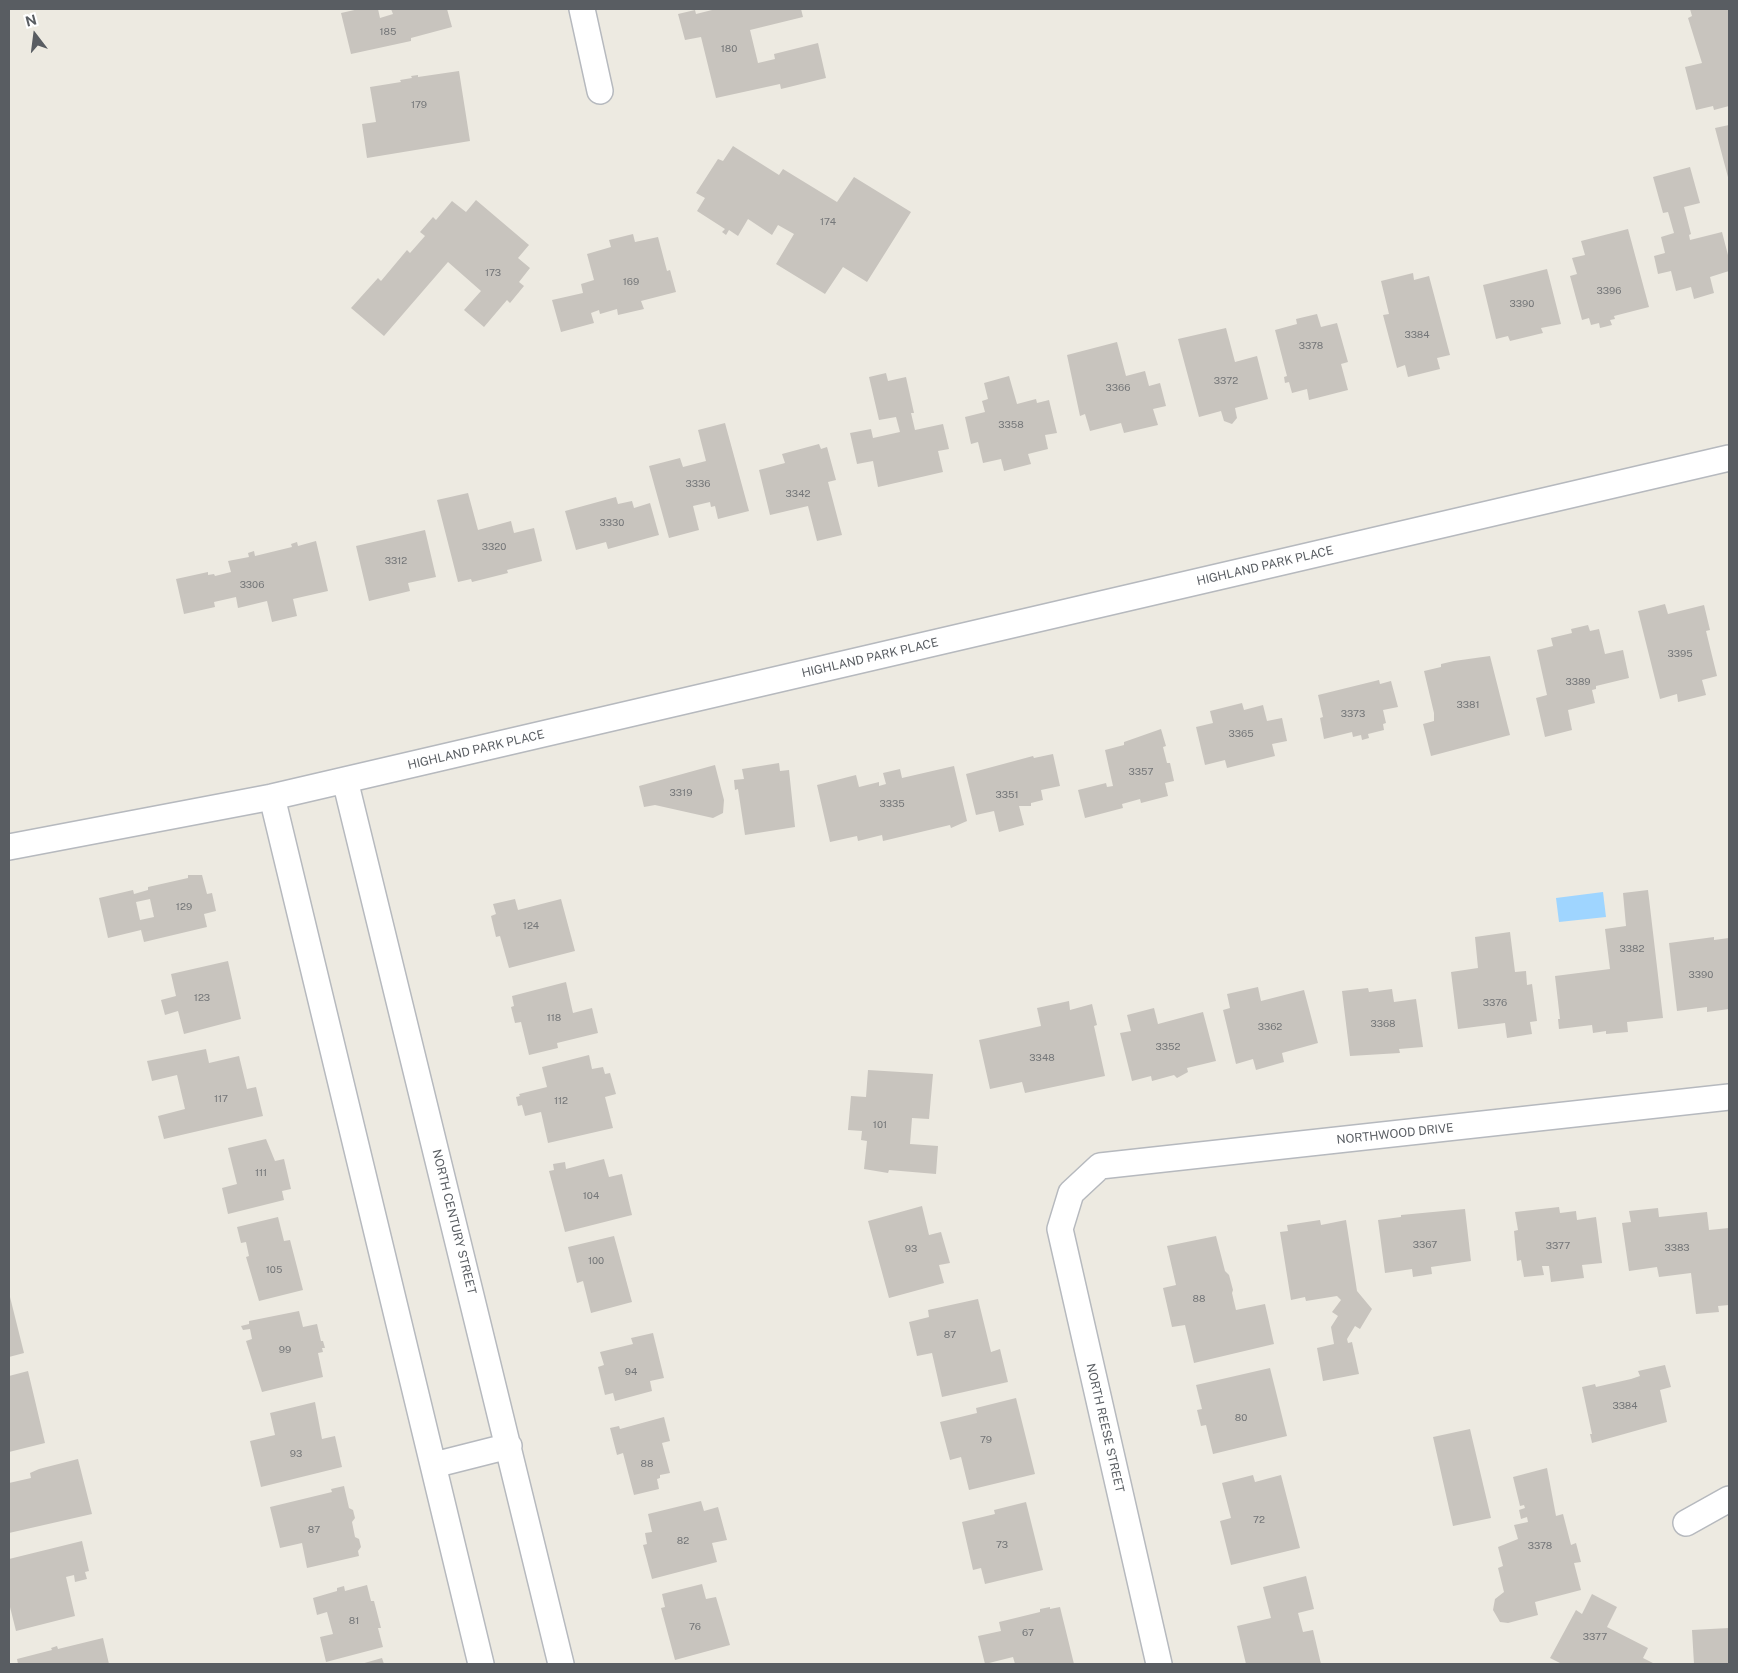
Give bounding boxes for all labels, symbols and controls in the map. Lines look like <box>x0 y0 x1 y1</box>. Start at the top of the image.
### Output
north arrow <box>10 10 60 60</box>
text: N <box>24 11 38 30</box>
house number: 185 <box>380 26 396 38</box>
house number: 180 <box>721 43 737 55</box>
house number: 179 <box>411 99 427 111</box>
house number: 174 <box>820 216 836 228</box>
house number: 173 <box>485 267 501 279</box>
house number: 169 <box>623 276 639 288</box>
house number: 3396 <box>1597 285 1621 297</box>
house number: 3390 <box>1510 298 1534 310</box>
house number: 3384 <box>1404 329 1430 341</box>
house number: 3378 <box>1299 340 1323 352</box>
house number: 3372 <box>1214 375 1238 387</box>
house number: 3366 <box>1106 382 1130 394</box>
house number: 3358 <box>998 419 1024 431</box>
house number: 3336 <box>686 478 710 490</box>
house number: 3342 <box>786 488 810 500</box>
house number: 3330 <box>600 517 624 529</box>
house number: 3320 <box>482 541 506 553</box>
street label: HIGHLAND PARK PLACE <box>1195 543 1335 589</box>
house number: 3312 <box>385 555 407 567</box>
house number: 3306 <box>240 579 264 591</box>
street label: HIGHLAND PARK PLACE <box>800 635 940 681</box>
house number: 3395 <box>1667 648 1693 660</box>
house number: 3389 <box>1565 676 1591 688</box>
house number: 3381 <box>1456 699 1480 711</box>
house number: 3373 <box>1341 708 1365 720</box>
street label: HIGHLAND PARK PLACE <box>406 727 546 773</box>
house number: 3365 <box>1228 728 1254 740</box>
house number: 3357 <box>1129 766 1153 778</box>
house number: 3319 <box>670 787 692 799</box>
house number: 3351 <box>995 789 1019 801</box>
house number: 3335 <box>879 798 905 810</box>
house number: 129 <box>176 901 192 913</box>
house number: 124 <box>523 920 539 932</box>
house number: 3382 <box>1620 943 1644 955</box>
house number: 3390 <box>1689 969 1713 981</box>
house number: 123 <box>194 992 210 1004</box>
house number: 3376 <box>1483 997 1507 1009</box>
house number: 118 <box>547 1012 561 1024</box>
house number: 3368 <box>1370 1018 1396 1030</box>
house number: 3362 <box>1258 1021 1282 1033</box>
house number: 3352 <box>1156 1041 1180 1053</box>
house number: 3348 <box>1029 1052 1055 1064</box>
house number: 117 <box>214 1093 228 1105</box>
house number: 112 <box>554 1095 568 1107</box>
house number: 101 <box>873 1119 887 1131</box>
street label: NORTHWOOD DRIVE <box>1336 1121 1454 1147</box>
street label: NORTH CENTURY STREET <box>429 1148 479 1296</box>
house number: 111 <box>255 1167 267 1179</box>
house number: 104 <box>583 1190 599 1202</box>
house number: 3367 <box>1413 1239 1437 1251</box>
house number: 3377 <box>1546 1240 1570 1252</box>
house number: 3383 <box>1664 1242 1690 1254</box>
house number: 93 <box>905 1243 917 1255</box>
house number: 100 <box>588 1255 604 1267</box>
house number: 105 <box>266 1264 282 1276</box>
house number: 88 <box>1193 1293 1205 1305</box>
house number: 87 <box>944 1329 956 1341</box>
house number: 99 <box>279 1344 291 1356</box>
street label: NORTH REESE STREET <box>1083 1362 1127 1494</box>
house number: 94 <box>625 1366 637 1378</box>
house number: 3384 <box>1612 1400 1638 1412</box>
house number: 80 <box>1235 1412 1247 1424</box>
house number: 79 <box>980 1434 992 1446</box>
house number: 93 <box>290 1448 302 1460</box>
house number: 88 <box>641 1458 653 1470</box>
house number: 72 <box>1253 1514 1265 1526</box>
house number: 87 <box>308 1524 320 1536</box>
house number: 82 <box>677 1535 689 1547</box>
house number: 73 <box>996 1539 1008 1551</box>
house number: 3378 <box>1528 1540 1552 1552</box>
house number: 81 <box>349 1615 359 1627</box>
house number: 76 <box>689 1621 701 1633</box>
house number: 67 <box>1022 1627 1034 1639</box>
house number: 3377 <box>1583 1631 1607 1643</box>

